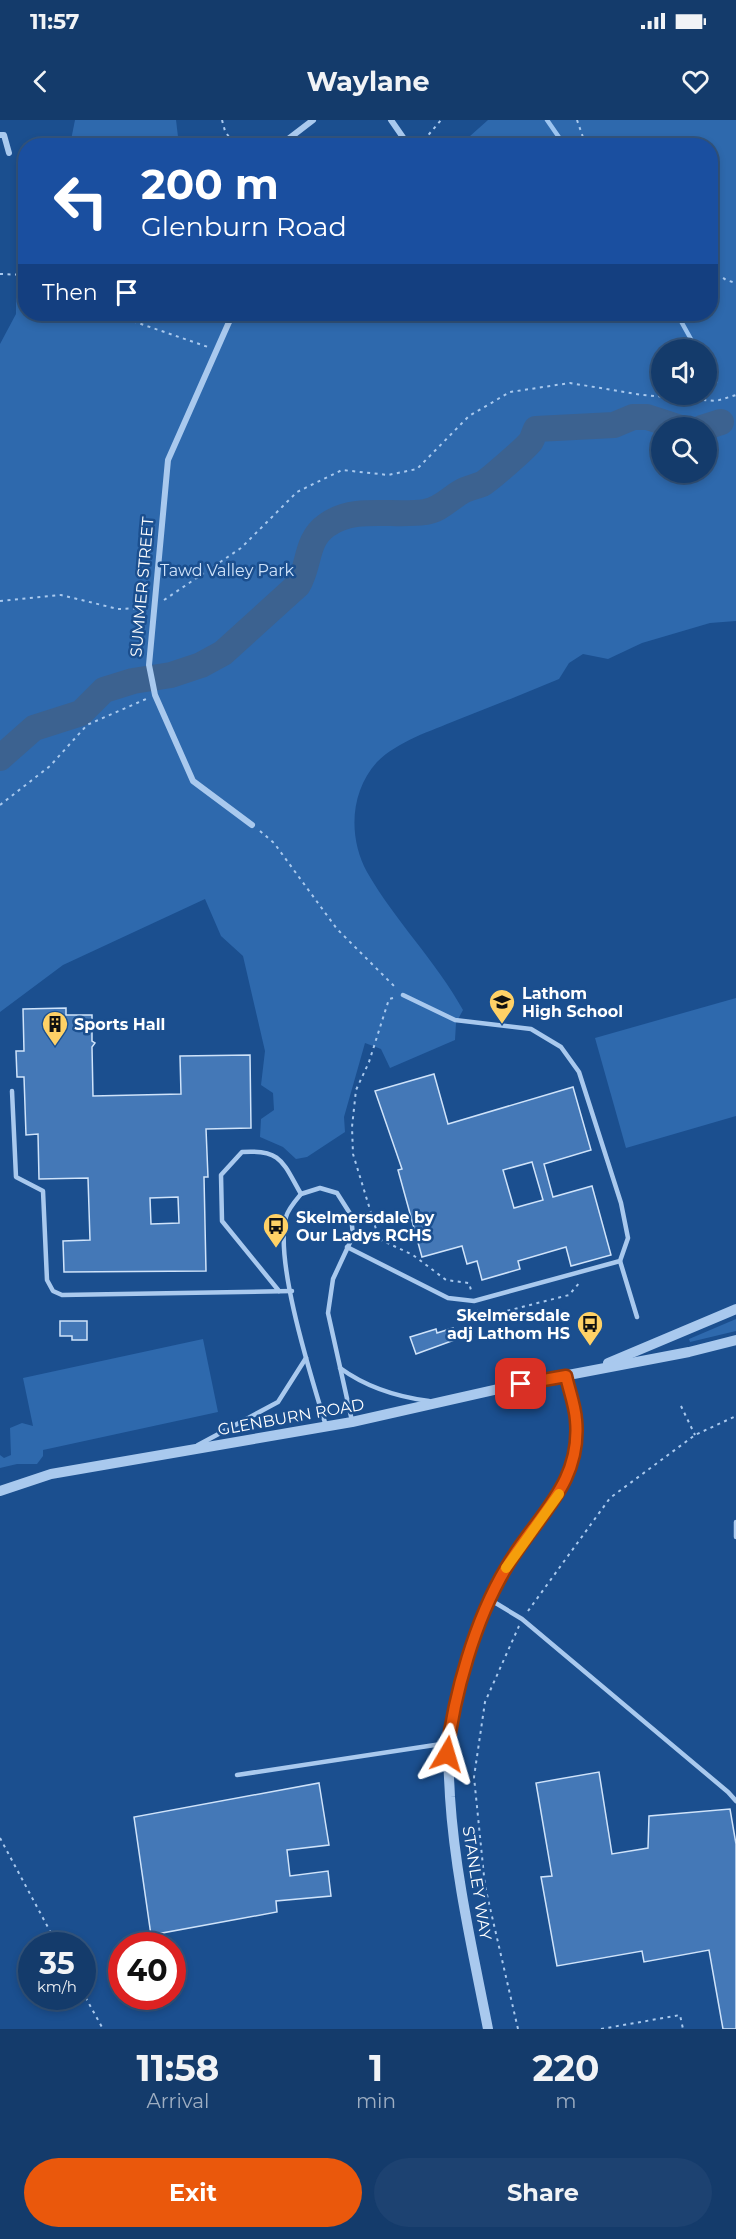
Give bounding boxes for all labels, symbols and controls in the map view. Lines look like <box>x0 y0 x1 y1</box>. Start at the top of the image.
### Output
text: 11:57 <box>30 8 79 35</box>
icon: back <box>24 65 57 98</box>
text: Waylane <box>306 65 430 98</box>
icon: heart <box>679 65 712 98</box>
text: 200 m <box>141 158 279 210</box>
icon: left <box>42 162 120 240</box>
text: Glenburn Road <box>141 210 347 243</box>
icon: arrive <box>110 276 143 309</box>
text: Then <box>42 279 98 306</box>
map controls <box>651 339 717 483</box>
button: sound <box>651 339 717 405</box>
button: search <box>651 417 717 483</box>
street label: SUMMER STREET <box>126 515 158 658</box>
park label: Tawd Valley Park <box>160 561 295 580</box>
place label: Lathom High School <box>522 984 623 1021</box>
school or university icon: Lathom High School <box>487 987 517 1025</box>
building icon: Sports Hall <box>40 1009 70 1047</box>
place label: Sports Hall <box>74 1015 165 1034</box>
place label: Skelmersdale by Our Ladys RCHS <box>296 1208 435 1245</box>
bus stop icon: Skelmersdale by Our Ladys RCHS <box>261 1211 291 1249</box>
place label: Skelmersdale adj Lathom HS <box>447 1306 570 1343</box>
bus stop icon: Skelmersdale adj Lathom HS <box>575 1309 605 1347</box>
pin <box>495 1358 546 1409</box>
icon: arrive <box>504 1367 537 1400</box>
street label: GLENBURN ROAD <box>216 1395 366 1439</box>
position arrow <box>415 1722 479 1786</box>
street label: STANLEY WAY <box>459 1825 496 1942</box>
speed limit sign: 40 <box>108 1932 186 2010</box>
text: 35 <box>39 1945 75 1982</box>
text: km/h <box>37 1977 77 1996</box>
text: 11:58 <box>137 2046 219 2090</box>
text: 1 <box>369 2046 383 2090</box>
text: 220 <box>533 2046 599 2090</box>
text: Arrival <box>146 2089 209 2113</box>
text: min <box>356 2089 396 2113</box>
text: m <box>555 2089 577 2113</box>
button: Exit <box>24 2158 362 2227</box>
button: Share <box>374 2158 712 2227</box>

